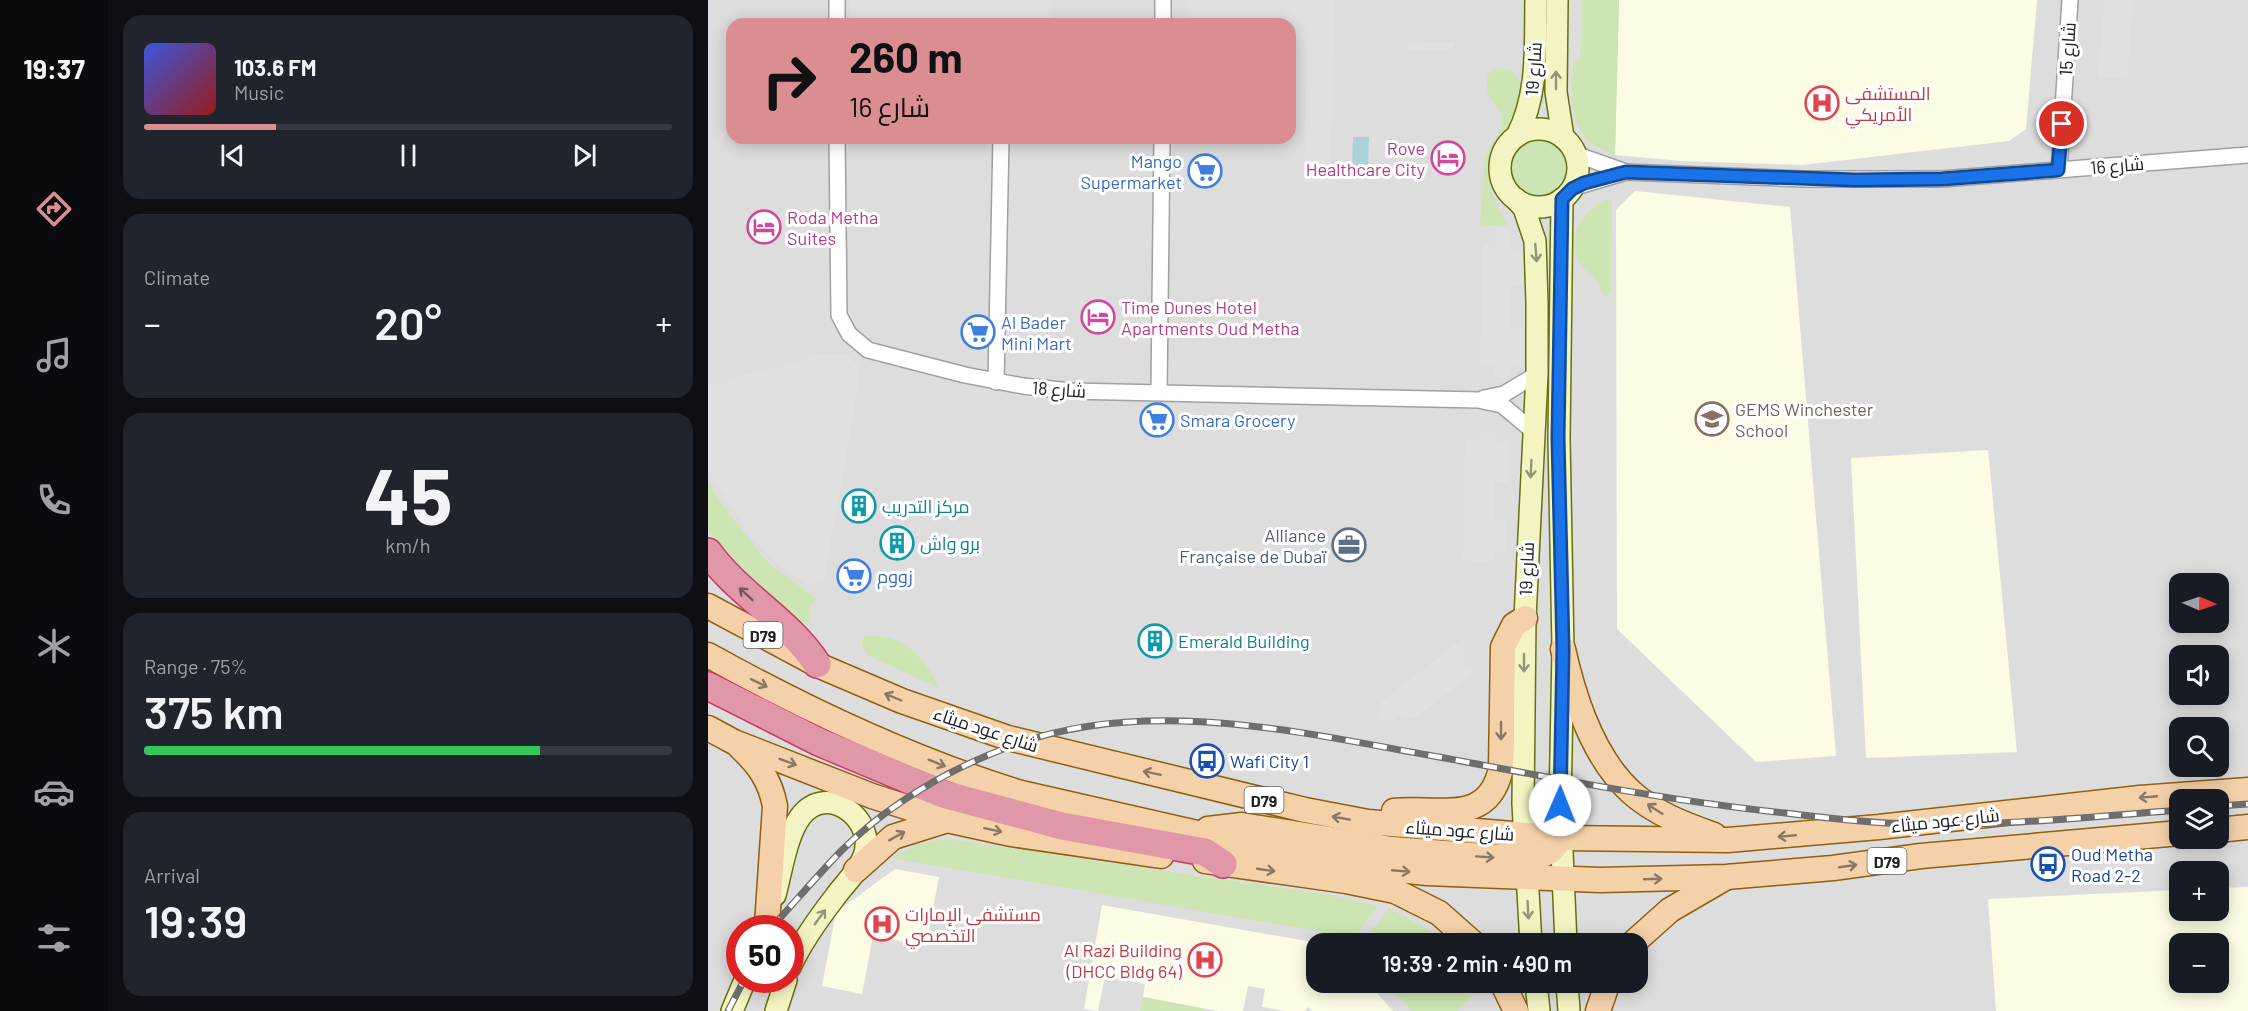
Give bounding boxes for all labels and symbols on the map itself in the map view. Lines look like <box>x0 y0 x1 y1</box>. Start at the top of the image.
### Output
street label: شارع 15 <box>2054 21 2082 77</box>
street label: شارع 19 <box>1520 41 1548 97</box>
one-way arrow <box>1550 70 1562 90</box>
place label: المستشفى الأمريكي <box>1845 82 1931 129</box>
hospital icon: المستشفى الأمريكي <box>1804 85 1840 121</box>
pin <box>2036 98 2087 149</box>
place label: Rove Healthcare City <box>1306 137 1425 180</box>
hotel icon: Rove Healthcare City <box>1430 140 1466 176</box>
place label: Mango Supermarket <box>1081 150 1182 193</box>
street label: شارع 16 <box>2089 152 2145 180</box>
supermarket icon: Mango Supermarket <box>1187 153 1223 189</box>
place label: Roda Metha Suites <box>787 206 878 249</box>
hotel icon: Roda Metha Suites <box>746 209 782 245</box>
one-way arrow <box>1530 242 1541 262</box>
place label: Time Dunes Hotel Apartments Oud Metha <box>1121 296 1299 339</box>
hotel icon: Time Dunes Hotel Apartments Oud Metha <box>1080 299 1116 335</box>
place label: Al Bader Mini Mart <box>1001 311 1072 354</box>
supermarket icon: Al Bader Mini Mart <box>960 314 996 350</box>
street label: شارع 18 <box>1031 376 1087 404</box>
place label: GEMS Winchester School <box>1735 398 1874 441</box>
school or university icon: GEMS Winchester School <box>1694 401 1730 437</box>
supermarket icon: Smara Grocery <box>1139 402 1175 438</box>
place label: Smara Grocery <box>1180 409 1295 431</box>
one-way arrow <box>1525 458 1536 478</box>
building icon: مركز التدريب <box>841 488 877 524</box>
place label: مركز التدريب <box>882 495 970 518</box>
place label: Alliance Française de Dubaï <box>1179 524 1327 567</box>
building icon: برو واش <box>879 525 915 561</box>
office icon: Alliance Française de Dubaï <box>1331 527 1367 563</box>
place label: برو واش <box>920 532 980 555</box>
street label: شارع 19 <box>1514 542 1540 597</box>
supermarket icon: زووم <box>836 558 872 594</box>
place label: زووم <box>877 565 913 589</box>
north arrow <box>2169 573 2229 633</box>
one-way arrow <box>738 587 753 601</box>
road number: D79 <box>744 622 782 648</box>
building icon: Emerald Building <box>1137 623 1173 659</box>
place label: Emerald Building <box>1178 630 1310 652</box>
one-way arrow <box>1518 653 1530 673</box>
one-way arrow <box>750 677 768 689</box>
one-way arrow <box>885 691 903 702</box>
street label: شارع عود ميثاء <box>930 702 1041 758</box>
one-way arrow <box>1495 720 1507 740</box>
bus stop icon: Wafi City 1 <box>1189 743 1225 779</box>
place label: Wafi City 1 <box>1230 750 1309 772</box>
one-way arrow <box>779 757 797 768</box>
one-way arrow <box>927 758 946 769</box>
one-way arrow <box>1142 766 1161 778</box>
position arrow <box>1528 773 1592 837</box>
road number: D79 <box>1244 787 1284 813</box>
one-way arrow <box>2138 792 2158 803</box>
one-way arrow <box>1647 803 1664 815</box>
street label: شارع عود ميثاء <box>1890 803 2001 839</box>
one-way arrow <box>1332 812 1352 823</box>
street label: شارع عود ميثاء <box>1405 815 1515 847</box>
one-way arrow <box>983 825 1002 836</box>
one-way arrow <box>888 830 905 842</box>
one-way arrow <box>1777 831 1797 842</box>
place label: Oud Metha Road 2-2 <box>2071 843 2153 886</box>
bus stop icon: Oud Metha Road 2-2 <box>2030 846 2066 882</box>
road number: D79 <box>1868 848 1906 874</box>
one-way arrow <box>1475 851 1495 862</box>
one-way arrow <box>1837 860 1857 871</box>
one-way arrow <box>1255 864 1275 875</box>
one-way arrow <box>1390 866 1410 877</box>
one-way arrow <box>1643 873 1663 884</box>
one-way arrow <box>1523 900 1534 920</box>
place label: مستشفى الإمارات التخصصي <box>905 903 1041 949</box>
hospital icon: مستشفى الإمارات التخصصي <box>864 906 900 942</box>
one-way arrow <box>814 909 826 925</box>
speed limit sign: 50 <box>726 915 804 993</box>
place label: Al Razi Building (DHCC Bldg 64) <box>1064 939 1182 982</box>
hospital icon: Al Razi Building (DHCC Bldg 64) <box>1187 942 1223 978</box>

